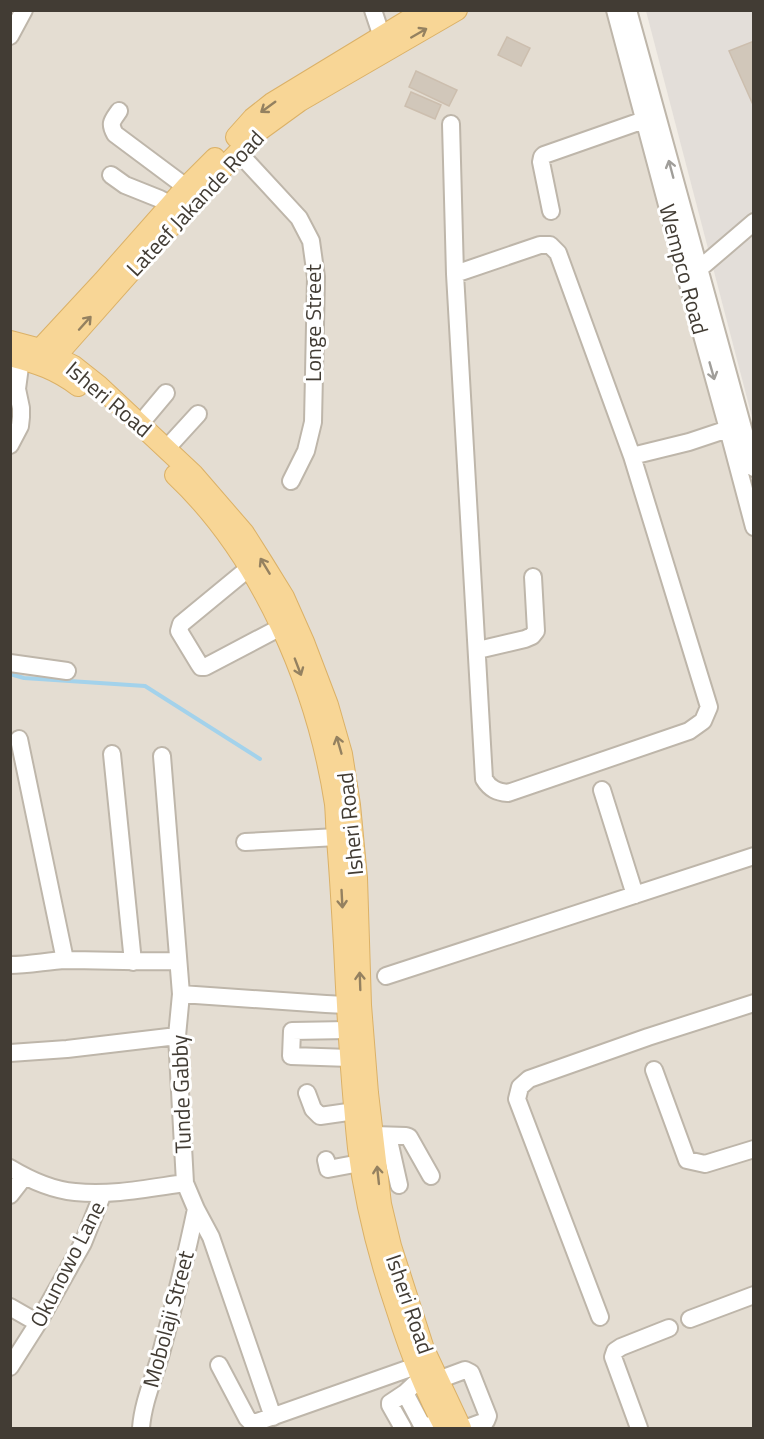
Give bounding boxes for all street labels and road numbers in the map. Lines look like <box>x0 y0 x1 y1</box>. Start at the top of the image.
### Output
street label: Lateef Jakande Road <box>118 122 272 284</box>
street label: Wempco Road <box>650 200 718 338</box>
street label: Longe Street <box>296 264 330 382</box>
street label: Isheri Road <box>58 353 160 445</box>
street label: Isheri Road <box>328 771 372 877</box>
street label: Tunde Gabby <box>162 1034 200 1154</box>
street label: Okunowo Lane <box>21 1195 113 1333</box>
street label: Mobolaji Street <box>133 1246 203 1391</box>
street label: Isheri Road <box>377 1250 443 1358</box>

